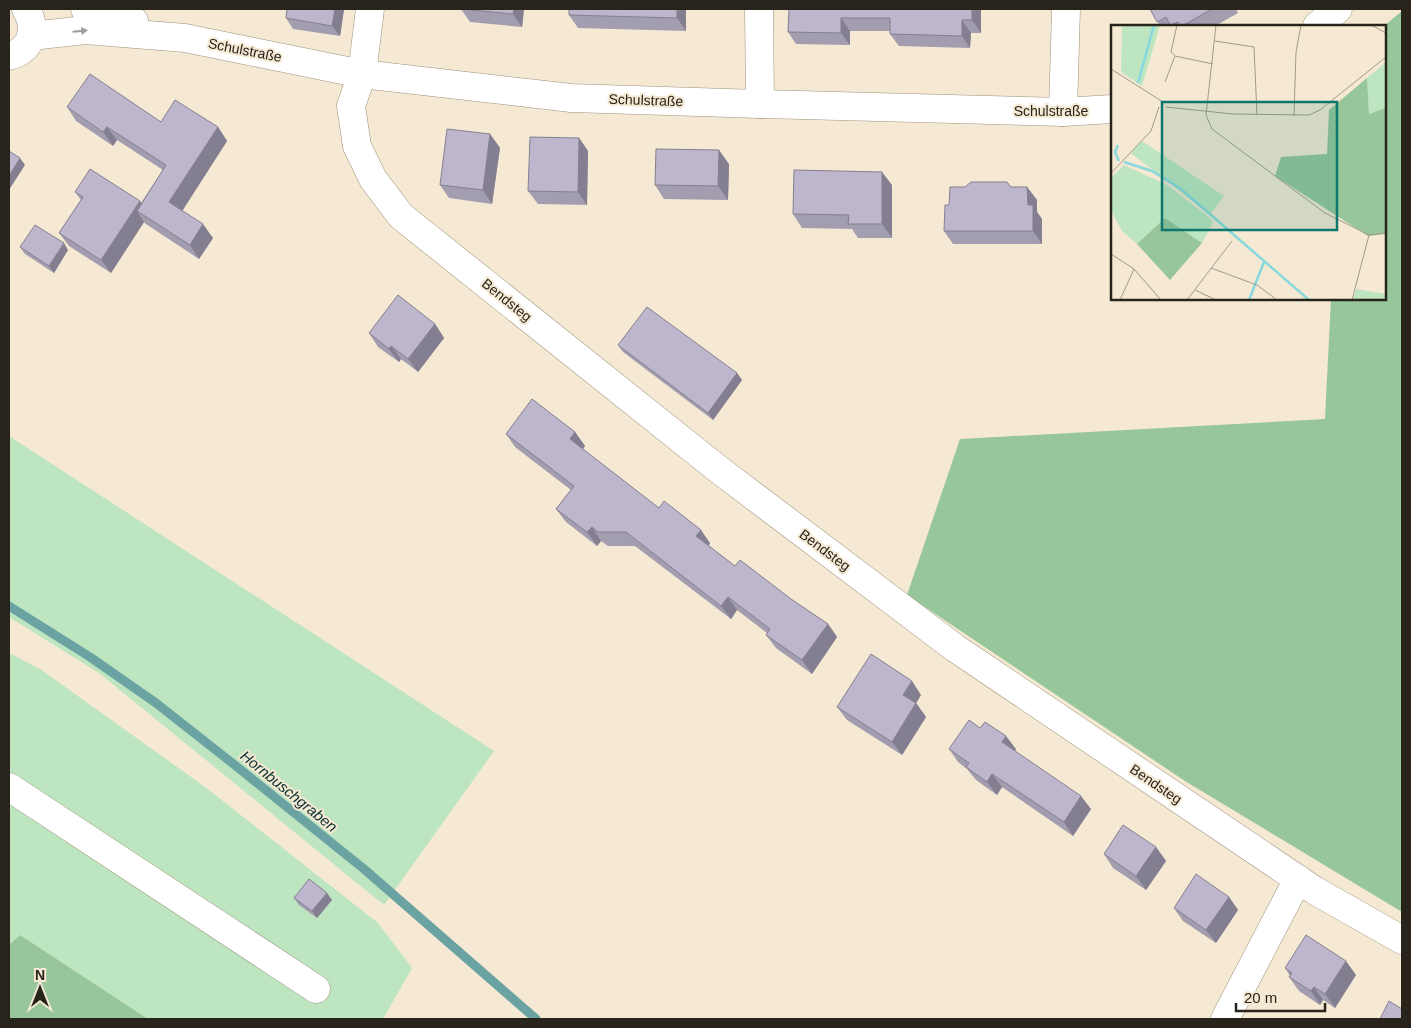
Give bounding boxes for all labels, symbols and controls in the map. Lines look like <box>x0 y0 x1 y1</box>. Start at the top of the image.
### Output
inset map <box>1111 25 1386 300</box>
one-way arrow <box>72 27 88 35</box>
street label: Schulstraße <box>207 35 283 65</box>
street label: Schulstraße <box>608 91 684 109</box>
street label: Schulstraße <box>1014 103 1089 119</box>
street label: Bendsteg <box>479 275 535 325</box>
street label: Bendsteg <box>797 526 853 574</box>
water label: Hornbuschgraben <box>237 747 341 835</box>
street label: Bendsteg <box>1127 761 1185 807</box>
north arrow <box>15 963 65 1013</box>
text: N <box>35 967 45 983</box>
scale bar <box>1236 980 1325 1012</box>
text: 20 m <box>1244 989 1277 1006</box>

